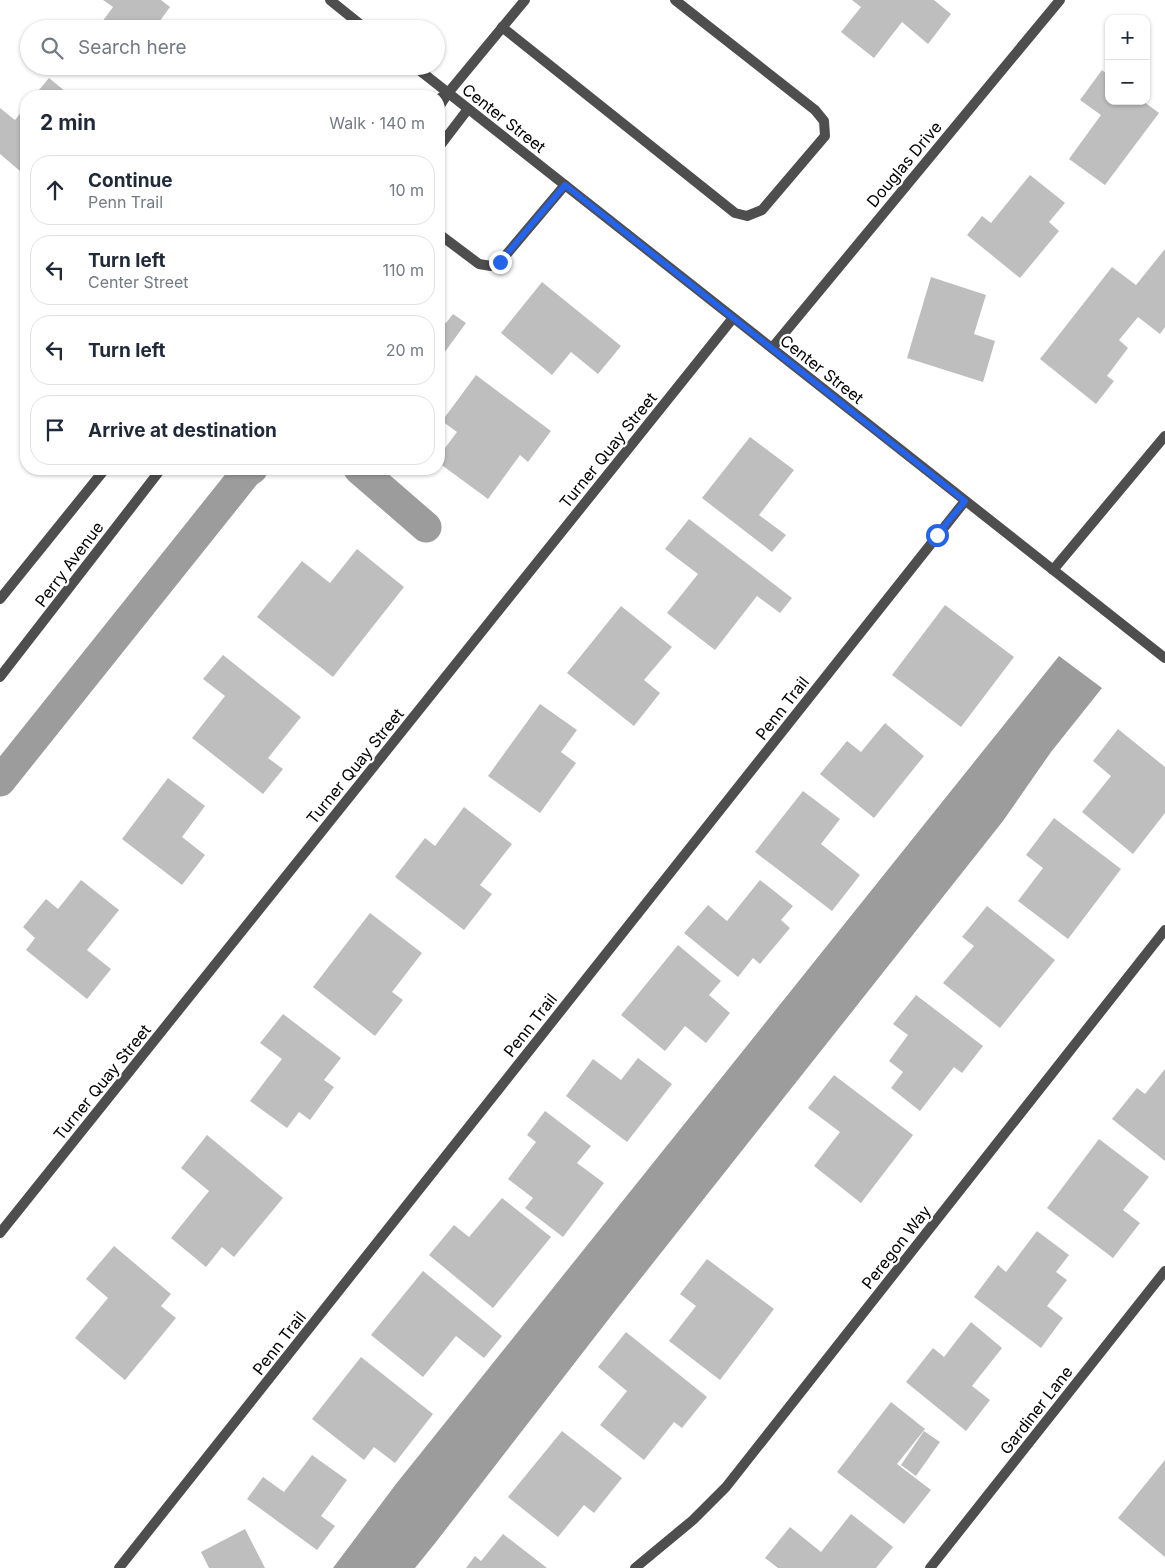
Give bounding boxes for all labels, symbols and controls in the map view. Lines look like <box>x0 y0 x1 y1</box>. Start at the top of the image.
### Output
map controls <box>1105 15 1150 105</box>
button: + <box>1105 15 1150 60</box>
search box <box>20 20 445 75</box>
icon: search <box>38 34 66 62</box>
text: Search here <box>78 36 187 59</box>
button: − <box>1105 60 1150 105</box>
street label: Center Street <box>458 79 550 157</box>
text: 2 min <box>40 110 96 135</box>
text: Walk · 140 m <box>329 113 425 133</box>
street label: Douglas Drive <box>862 117 946 211</box>
text: Continue <box>88 169 173 192</box>
icon: ahead <box>41 176 69 204</box>
text: 10 m <box>389 180 424 200</box>
text: Penn Trail <box>88 192 163 212</box>
text: Turn left <box>88 249 166 272</box>
route end <box>489 251 512 274</box>
icon: left <box>41 256 69 284</box>
text: 110 m <box>382 260 424 280</box>
text: Center Street <box>88 272 189 292</box>
street label: Center Street <box>776 330 868 408</box>
icon: left <box>41 336 69 364</box>
text: Turn left <box>88 339 166 362</box>
text: 20 m <box>386 340 424 360</box>
street label: Turner Quay Street <box>555 388 661 512</box>
icon: arrive <box>41 416 69 444</box>
text: Arrive at destination <box>88 419 277 442</box>
street label: Perry Avenue <box>30 517 108 611</box>
route start <box>926 524 949 547</box>
street label: Penn Trail <box>751 672 813 744</box>
street label: Turner Quay Street <box>302 704 408 828</box>
street label: Penn Trail <box>499 989 561 1061</box>
street label: Turner Quay Street <box>49 1020 155 1144</box>
street label: Peregon Way <box>857 1201 935 1293</box>
street label: Penn Trail <box>248 1307 310 1379</box>
street label: Gardiner Lane <box>995 1362 1077 1458</box>

